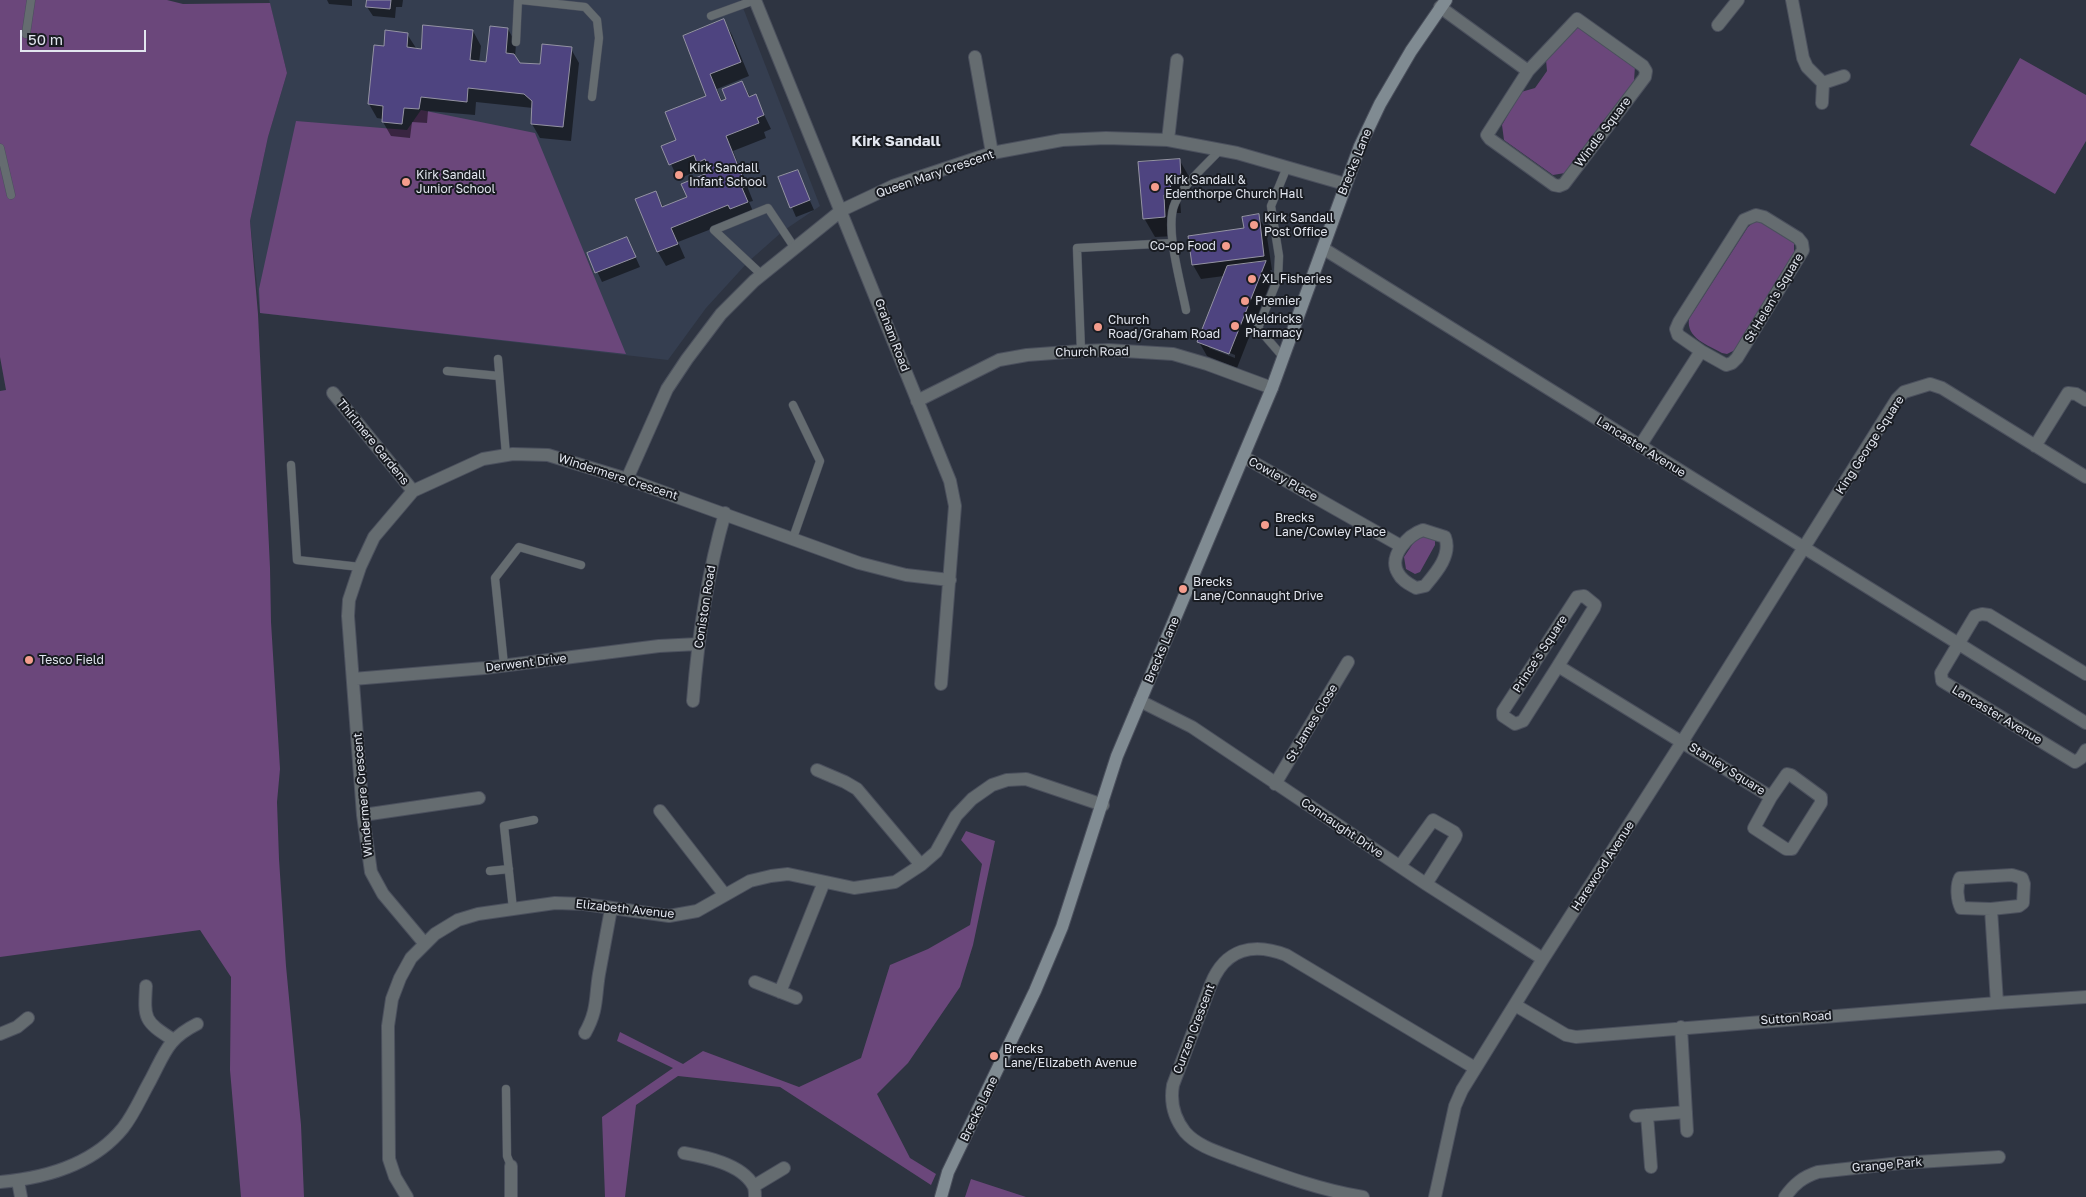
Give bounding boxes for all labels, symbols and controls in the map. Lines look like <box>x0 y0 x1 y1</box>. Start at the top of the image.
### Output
scale bar <box>22 20 149 52</box>
text: 50 m <box>28 30 63 48</box>
street label: Windle Square <box>1572 94 1634 170</box>
street label: Brecks Lane <box>1335 127 1375 197</box>
district label: Kirk Sandall <box>851 132 941 150</box>
street label: Queen Mary Crescent <box>874 147 996 201</box>
place label: Kirk Sandall Infant School <box>689 161 766 189</box>
place label: Kirk Sandall Junior School <box>416 168 495 196</box>
marker: Kirk Sandall Infant School <box>673 169 685 181</box>
place label: Kirk Sandall & Edenthorpe Church Hall <box>1165 173 1303 201</box>
marker: Kirk Sandall Junior School <box>400 176 412 188</box>
marker: Kirk Sandall & Edenthorpe Church Hall <box>1149 181 1161 193</box>
place label: Kirk Sandall Post Office <box>1264 211 1334 239</box>
marker: Kirk Sandall Post Office <box>1248 219 1260 231</box>
place label: Co-op Food <box>1150 239 1216 253</box>
marker: Co-op Food <box>1220 240 1232 252</box>
street label: St Helen's Square <box>1742 251 1806 345</box>
place label: XL Fisheries <box>1262 272 1332 286</box>
marker: XL Fisheries <box>1246 273 1258 285</box>
place label: Premier <box>1255 294 1300 308</box>
marker: Premier <box>1239 295 1251 307</box>
street label: Graham Road <box>871 296 913 374</box>
place label: Weldricks Pharmacy <box>1245 312 1302 340</box>
place label: Church Road/Graham Road <box>1108 313 1220 341</box>
marker: Weldricks Pharmacy <box>1229 320 1241 332</box>
marker: Church Road/Graham Road <box>1092 321 1104 333</box>
street label: Church Road <box>1055 344 1129 360</box>
street label: King George Square <box>1833 393 1907 497</box>
street label: Thirlmere Gardens <box>334 396 412 488</box>
street label: Lancaster Avenue <box>1594 414 1688 480</box>
street label: Windermere Crescent <box>556 451 680 503</box>
street label: Cowley Place <box>1246 454 1320 504</box>
place label: Brecks Lane/Cowley Place <box>1275 511 1386 539</box>
marker: Brecks Lane/Cowley Place <box>1259 519 1271 531</box>
street label: Coniston Road <box>691 564 719 650</box>
place label: Brecks Lane/Connaught Drive <box>1193 575 1323 603</box>
marker: Brecks Lane/Connaught Drive <box>1177 583 1189 595</box>
street label: Prince's Square <box>1510 613 1570 695</box>
street label: Brecks Lane <box>1142 615 1182 685</box>
street label: Derwent Drive <box>485 651 567 675</box>
place label: Tesco Field <box>39 653 104 667</box>
marker: Tesco Field <box>23 654 35 666</box>
street label: St James Close <box>1283 682 1341 764</box>
street label: Lancaster Avenue <box>1949 682 2045 748</box>
street label: Windermere Crescent <box>350 732 376 858</box>
street label: Stanley Square <box>1686 740 1768 798</box>
street label: Connaught Drive <box>1298 795 1386 861</box>
street label: Harewood Avenue <box>1569 818 1637 914</box>
street label: Elizabeth Avenue <box>575 897 675 921</box>
street label: Curzen Crescent <box>1170 982 1218 1076</box>
street label: Sutton Road <box>1760 1008 1832 1028</box>
place label: Brecks Lane/Elizabeth Avenue <box>1004 1042 1137 1070</box>
marker: Brecks Lane/Elizabeth Avenue <box>988 1050 1000 1062</box>
street label: Brecks Lane <box>957 1074 1001 1144</box>
street label: Grange Park <box>1851 1155 1923 1175</box>

